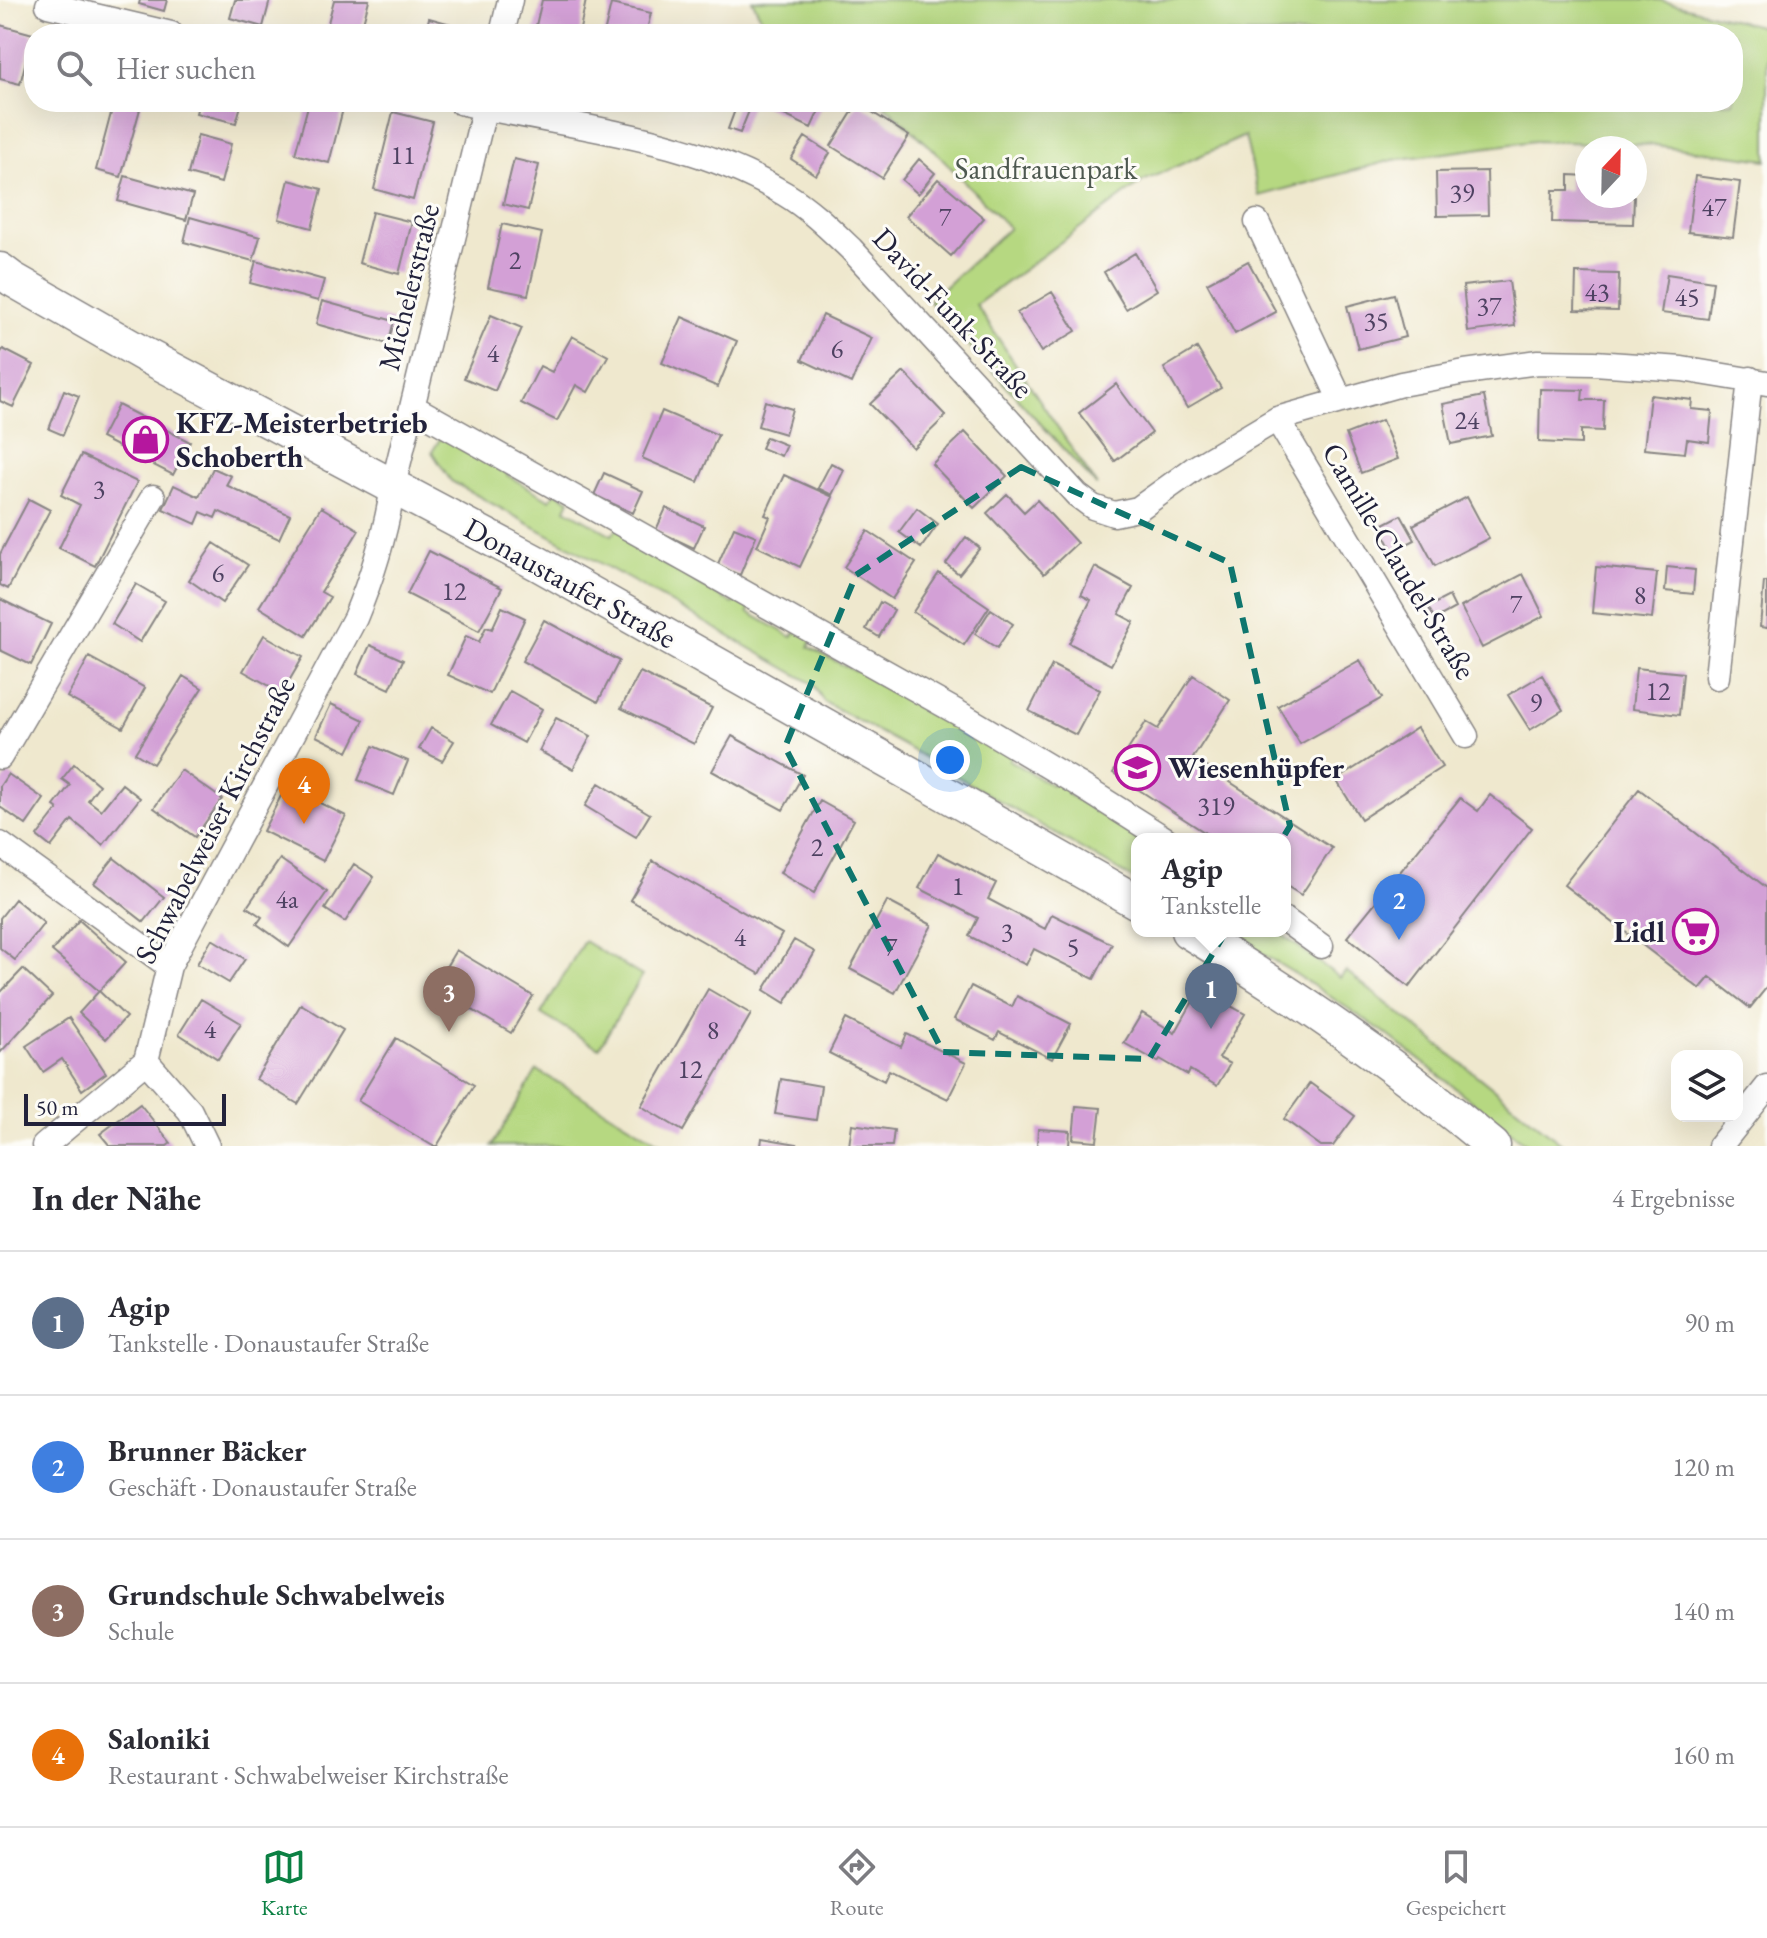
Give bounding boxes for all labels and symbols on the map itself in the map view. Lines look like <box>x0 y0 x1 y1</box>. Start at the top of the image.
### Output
north arrow <box>1575 136 1647 208</box>
house number: 11 <box>391 138 415 172</box>
park label: Sandfrauenpark <box>955 149 1138 188</box>
house number: 39 <box>1450 176 1475 210</box>
house number: 47 <box>1702 190 1727 224</box>
street label: Michelerstraße <box>369 199 448 374</box>
house number: 7 <box>939 200 952 234</box>
street label: David-Funk-Straße <box>864 219 1042 406</box>
house number: 2 <box>509 243 522 277</box>
house number: 43 <box>1585 275 1609 309</box>
house number: 45 <box>1675 280 1699 314</box>
house number: 37 <box>1477 289 1502 323</box>
house number: 35 <box>1364 304 1388 338</box>
house number: 6 <box>831 332 843 366</box>
house number: 4 <box>487 336 500 370</box>
place label: KFZ-Meisterbetrieb Schoberth <box>176 403 428 476</box>
house number: 24 <box>1455 403 1480 437</box>
shop icon: KFZ-Meisterbetrieb Schoberth <box>121 416 169 464</box>
street label: Camille-Claudel-Straße <box>1313 435 1485 686</box>
house number: 3 <box>93 472 105 506</box>
street label: Donaustaufer Straße <box>457 508 683 657</box>
house number: 6 <box>212 556 224 590</box>
house number: 12 <box>442 574 467 608</box>
house number: 8 <box>1634 578 1646 612</box>
house number: 7 <box>1510 587 1523 621</box>
street label: Schwabelweiser Kirchstraße <box>125 670 304 970</box>
house number: 12 <box>1646 674 1671 708</box>
house number: 9 <box>1530 686 1543 720</box>
your location <box>930 740 970 780</box>
school or university icon: Wiesenhüpfer <box>1113 744 1161 792</box>
place label: Wiesenhüpfer <box>1168 748 1345 787</box>
pin: 4 <box>278 758 330 824</box>
house number: 319 <box>1197 789 1235 823</box>
house number: 2 <box>811 830 824 864</box>
house number: 1 <box>952 869 964 903</box>
pin: 2 <box>1373 874 1425 940</box>
house number: 4a <box>276 882 299 916</box>
supermarket icon: Lidl <box>1672 908 1720 956</box>
place label: Lidl <box>1613 912 1665 951</box>
house number: 3 <box>1001 915 1013 949</box>
house number: 4 <box>734 920 747 954</box>
house number: 7 <box>885 930 898 964</box>
house number: 5 <box>1067 930 1079 964</box>
pin: 1 <box>1185 963 1237 1029</box>
pin: 3 <box>423 966 475 1032</box>
house number: 4 <box>204 1012 217 1046</box>
house number: 8 <box>707 1013 719 1047</box>
house number: 12 <box>678 1052 703 1086</box>
scale bar <box>24 1090 226 1126</box>

